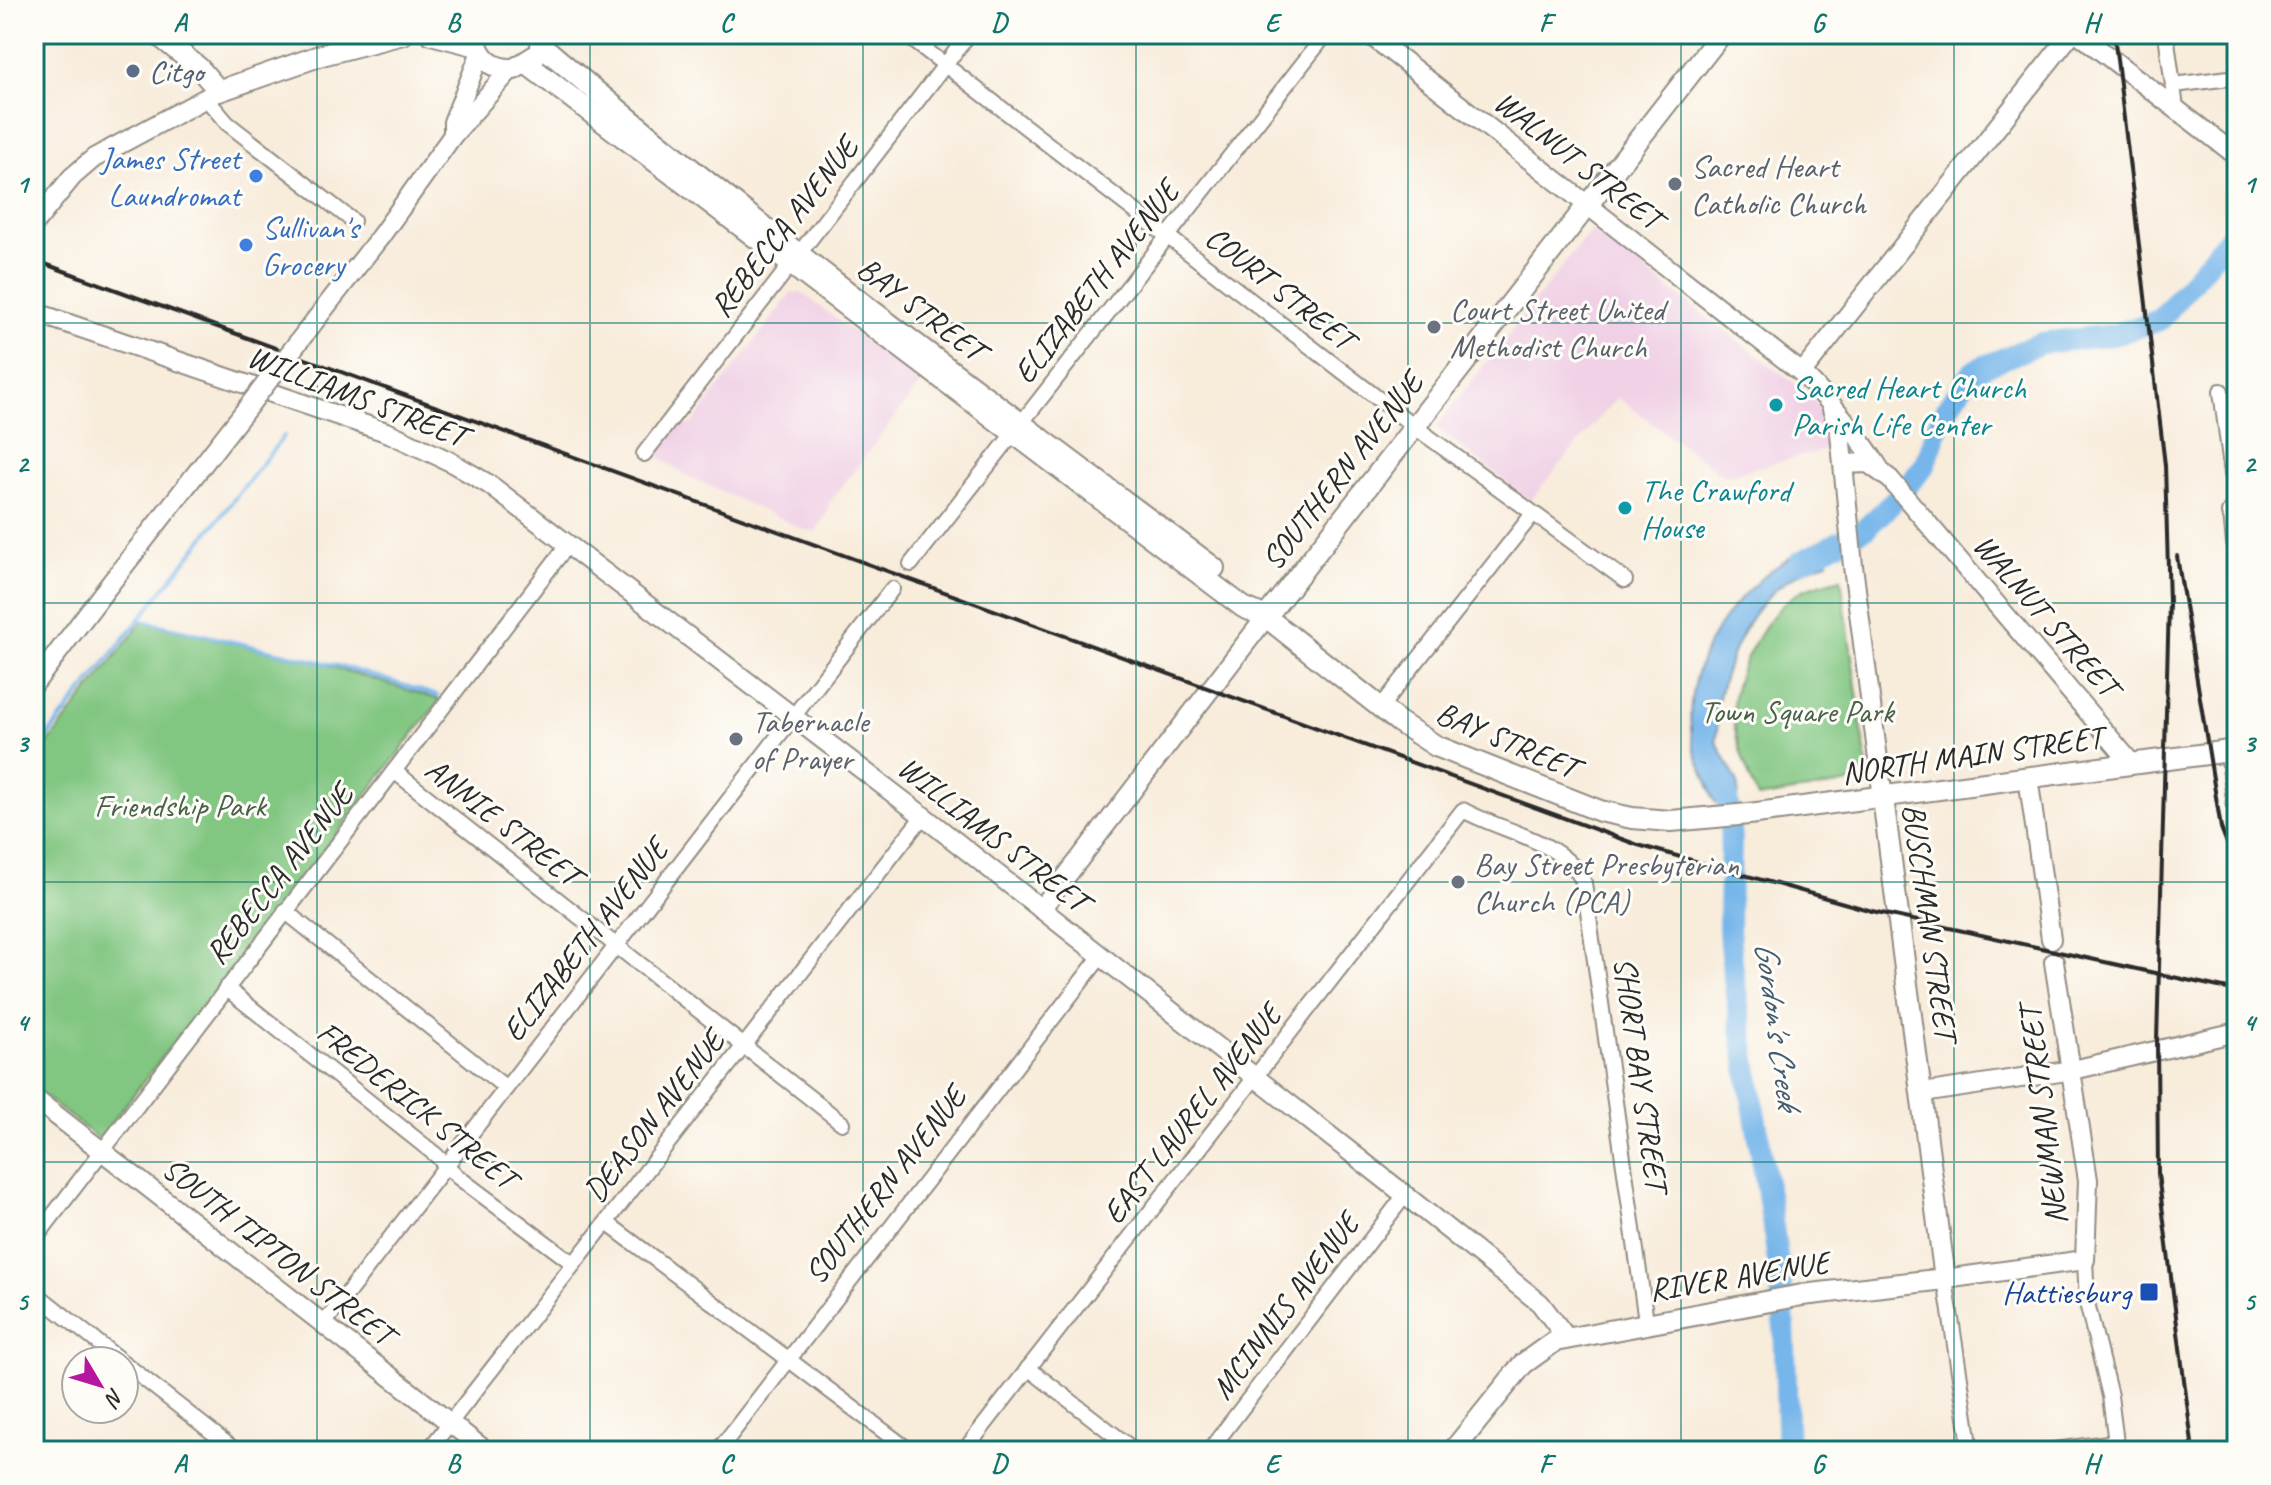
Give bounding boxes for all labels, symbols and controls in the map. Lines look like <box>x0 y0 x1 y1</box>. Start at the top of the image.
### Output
text: A <box>173 6 188 39</box>
text: B <box>446 6 462 39</box>
text: C <box>720 6 736 39</box>
text: D <box>991 6 1009 39</box>
text: E <box>1265 6 1283 39</box>
text: F <box>1539 6 1557 39</box>
text: G <box>1812 6 1828 39</box>
text: H <box>2084 6 2104 39</box>
place label: Citgo <box>149 51 207 92</box>
marker: Citgo <box>124 62 142 80</box>
street label: WALNUT STREET <box>1486 82 1676 243</box>
street label: REBECCA AVENUE <box>701 125 870 325</box>
place label: James Street Laundromat <box>99 138 243 216</box>
place label: Sacred Heart Catholic Church <box>1691 146 1867 224</box>
marker: James Street Laundromat <box>247 167 265 185</box>
text: 1 <box>16 168 31 201</box>
text: 1 <box>2243 168 2258 201</box>
street label: ELIZABETH AVENUE <box>1004 169 1191 392</box>
marker: Sacred Heart Catholic Church <box>1666 175 1684 193</box>
place label: Sullivan's Grocery <box>262 207 362 285</box>
street label: COURT STREET <box>1197 217 1368 363</box>
marker: Sullivan's Grocery <box>237 236 255 254</box>
street label: BAY STREET <box>849 248 1000 375</box>
place label: Court Street United Methodist Church <box>1450 289 1670 367</box>
marker: Court Street United Methodist Church <box>1425 318 1443 336</box>
street label: WILLIAMS STREET <box>242 336 480 459</box>
street label: SOUTHERN AVENUE <box>1252 361 1435 578</box>
place label: Sacred Heart Church Parish Life Center <box>1792 367 2027 445</box>
marker: Sacred Heart Church Parish Life Center <box>1767 396 1785 414</box>
text: 2 <box>16 447 30 480</box>
text: 2 <box>2243 447 2257 480</box>
place label: The Crawford House <box>1641 470 1795 548</box>
marker: The Crawford House <box>1616 499 1634 517</box>
street label: WALNUT STREET <box>1964 525 2133 710</box>
park label: Town Square Park <box>1701 691 1896 732</box>
street label: BAY STREET <box>1430 692 1592 791</box>
place label: Tabernacle of Prayer <box>752 701 871 779</box>
street label: NORTH MAIN STREET <box>1839 716 2111 794</box>
text: 3 <box>16 727 30 760</box>
text: 3 <box>2243 727 2257 760</box>
marker: Tabernacle of Prayer <box>727 730 745 748</box>
street label: WILLIAMS STREET <box>889 747 1103 926</box>
street label: ANNIE STREET <box>417 749 595 900</box>
street label: REBECCA AVENUE <box>196 772 365 972</box>
park label: Friendship Park <box>94 785 268 826</box>
street label: BUSCHMAN STREET <box>1893 801 1968 1049</box>
street label: ELIZABETH AVENUE <box>493 827 680 1050</box>
place label: Bay Street Presbyterian Church (PCA) <box>1474 844 1739 922</box>
marker: Bay Street Presbyterian Church (PCA) <box>1449 873 1467 891</box>
water label: Gordon's Creek <box>1745 939 1812 1118</box>
street label: SHORT BAY STREET <box>1604 955 1679 1200</box>
street label: EAST LAUREL AVENUE <box>1093 992 1293 1232</box>
street label: NEWMAN STREET <box>2008 998 2077 1227</box>
text: 4 <box>16 1006 31 1039</box>
text: 4 <box>2243 1006 2258 1039</box>
street label: FREDERICK STREET <box>309 1012 530 1202</box>
street label: DEASON AVENUE <box>574 1019 736 1210</box>
street label: SOUTHERN AVENUE <box>795 1075 978 1292</box>
street label: SOUTH TIPTON STREET <box>154 1148 408 1359</box>
street label: MCINNIS AVENUE <box>1202 1201 1371 1407</box>
street label: RIVER AVENUE <box>1646 1241 1836 1310</box>
place label: Hattiesburg <box>2002 1272 2133 1313</box>
marker: Hattiesburg <box>2138 1281 2160 1303</box>
text: 5 <box>16 1285 30 1318</box>
text: 5 <box>2243 1285 2257 1318</box>
north arrow <box>60 1345 140 1425</box>
text: N <box>98 1383 130 1413</box>
text: A <box>173 1447 188 1480</box>
text: B <box>446 1447 462 1480</box>
text: C <box>720 1447 736 1480</box>
text: D <box>991 1447 1009 1480</box>
text: E <box>1265 1447 1283 1480</box>
text: F <box>1539 1447 1557 1480</box>
text: G <box>1812 1447 1828 1480</box>
text: H <box>2084 1447 2104 1480</box>

